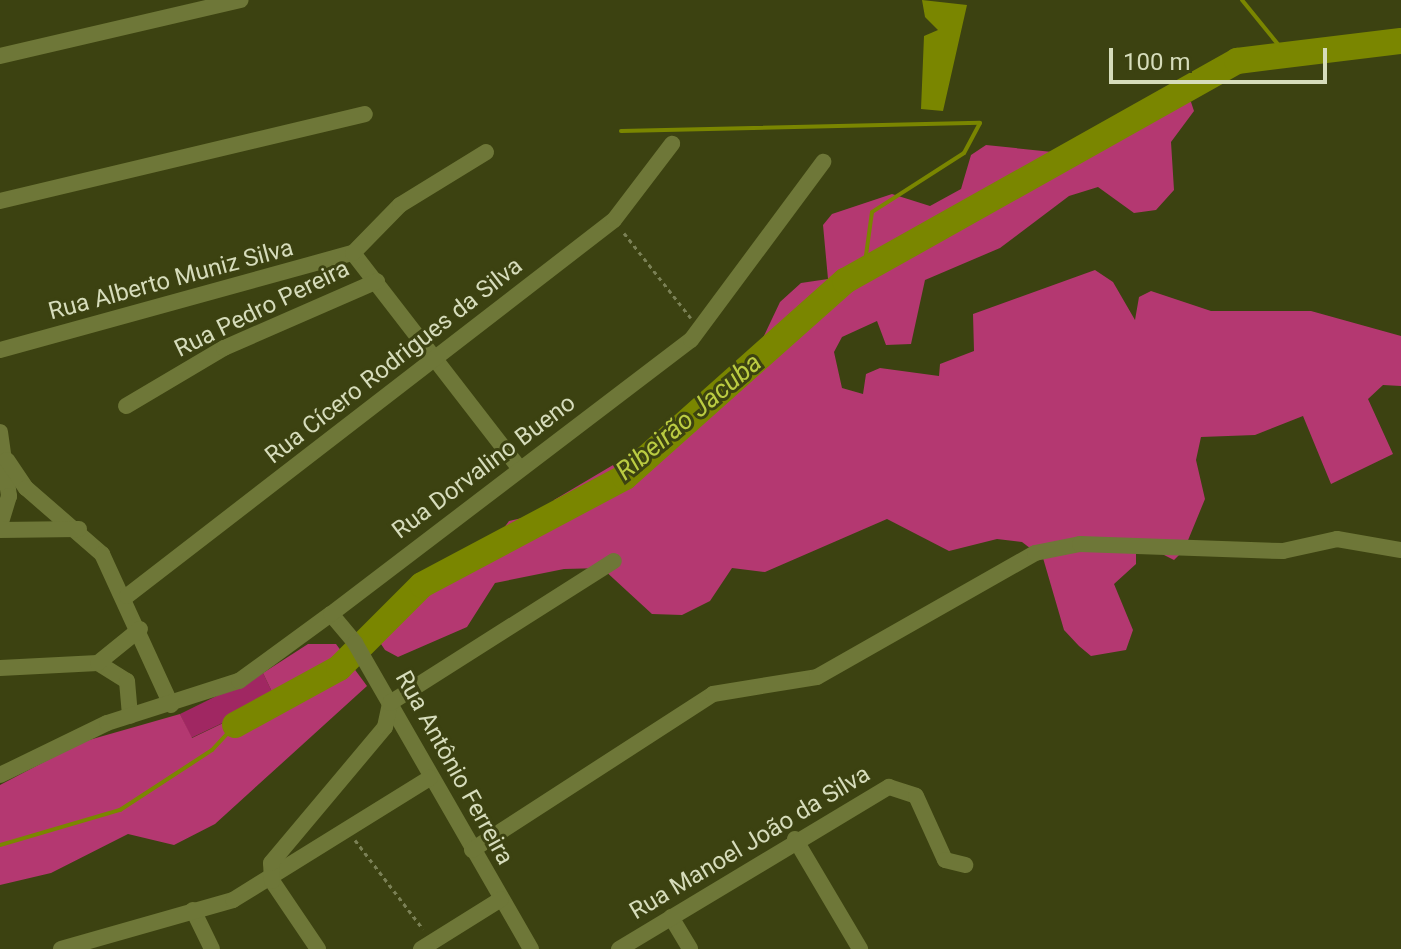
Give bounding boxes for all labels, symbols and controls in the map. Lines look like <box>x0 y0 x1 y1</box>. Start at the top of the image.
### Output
scale bar <box>1113 32 1331 82</box>
text: 100 m <box>1123 48 1190 76</box>
street label: Rua Alberto Muniz Silva <box>45 233 297 327</box>
street label: Rua Cícero Rodrigues da Silva <box>260 252 528 470</box>
street label: Rua Pedro Pereira <box>170 254 354 364</box>
water label: Ribeirão Jacuba <box>610 347 768 487</box>
street label: Rua Dorvalino Bueno <box>387 389 581 545</box>
street label: Rua Antônio Ferreira <box>389 666 519 870</box>
street label: Rua Manoel João da Silva <box>625 760 875 926</box>

